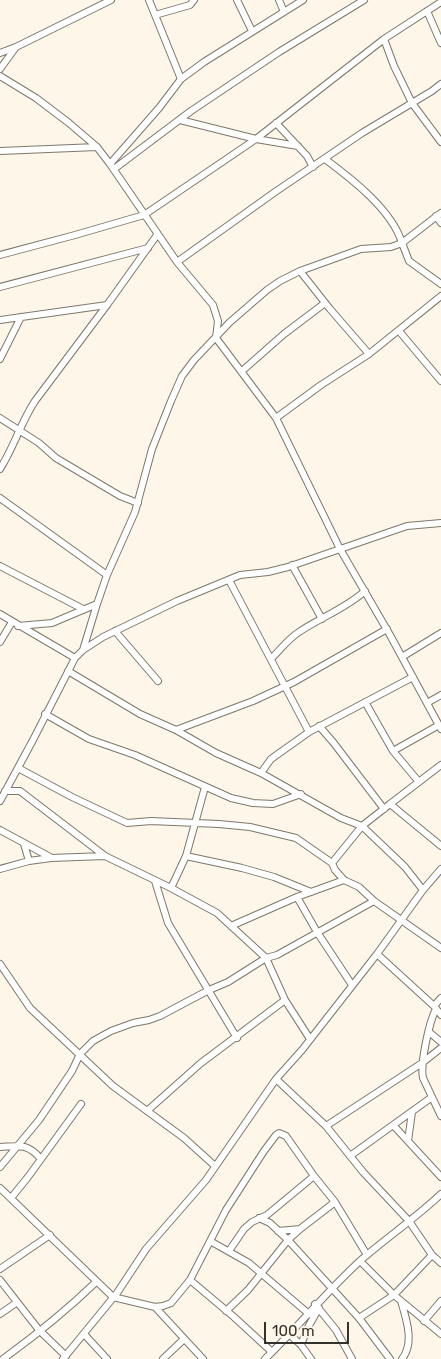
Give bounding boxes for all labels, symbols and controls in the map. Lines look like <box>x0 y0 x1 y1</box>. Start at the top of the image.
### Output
scale bar <box>266 1312 351 1344</box>
text: 100 m <box>272 1322 314 1340</box>

